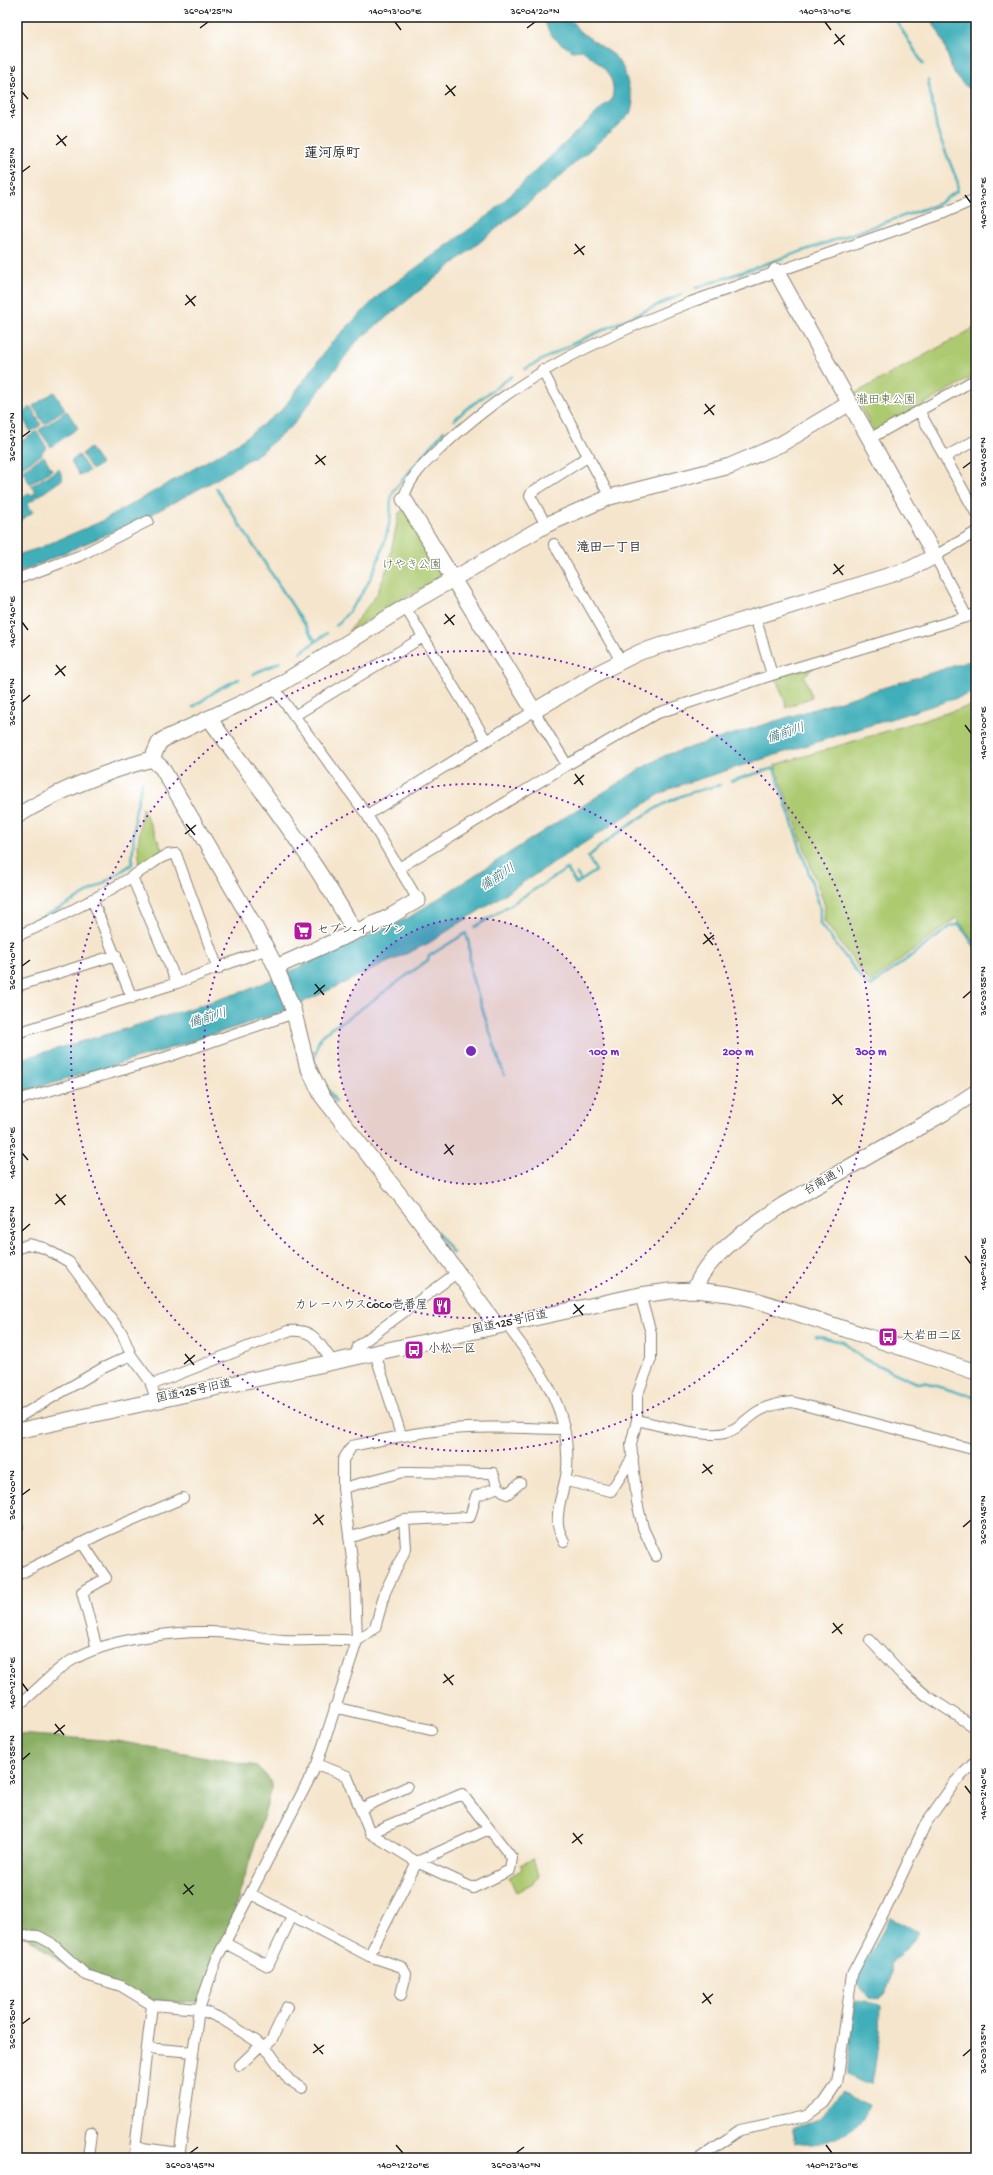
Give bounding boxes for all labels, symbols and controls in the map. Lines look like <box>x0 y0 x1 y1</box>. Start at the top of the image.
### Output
text: 36°04'25"N <box>183 6 233 18</box>
text: 140°13'00"E <box>368 6 422 18</box>
text: 36°04'20"N <box>510 6 560 18</box>
text: 140°13'10"E <box>799 6 851 18</box>
text: 140°12'50"E <box>7 65 19 119</box>
district label: 蓮河原町 <box>304 145 360 163</box>
text: 36°04'25"N <box>7 147 19 197</box>
text: 140°13'10"E <box>978 177 990 229</box>
park label: 瀧田東公園 <box>856 393 916 408</box>
text: 36°04'20"N <box>7 412 19 462</box>
text: 36°04'05"N <box>978 437 990 488</box>
district label: 滝田一丁目 <box>576 540 642 556</box>
park label: けやき公園 <box>382 558 442 573</box>
text: 140°12'40"E <box>7 596 19 649</box>
text: 36°04'15"N <box>7 678 19 727</box>
text: 140°13'00"E <box>978 706 990 760</box>
water label: 備前川 <box>765 720 807 747</box>
water label: 備前川 <box>477 860 518 895</box>
supermarket icon: セブン-イレブン <box>292 920 314 942</box>
place label: セブン-イレブン <box>317 923 405 938</box>
text: 36°04'10"N <box>7 941 19 991</box>
text: 36°03'55"N <box>978 966 990 1017</box>
water label: 備前川 <box>187 1005 229 1032</box>
centre of rings <box>464 1044 478 1058</box>
text: 100 m <box>588 1046 619 1060</box>
text: 200 m <box>723 1046 754 1060</box>
text: 300 m <box>854 1046 887 1060</box>
text: 140°12'30"E <box>7 1126 19 1180</box>
street label: 台南通り <box>801 1162 850 1199</box>
text: 36°04'05"N <box>7 1206 19 1257</box>
text: 140°12'50"E <box>978 1237 990 1291</box>
restaurant icon: カレーハウスCoCo壱番屋 <box>431 1295 453 1317</box>
place label: カレーハウスCoCo壱番屋 <box>295 1298 428 1313</box>
street label: 国道125号旧道 <box>471 1307 549 1338</box>
bus stop icon: 大岩田二区 <box>877 1326 899 1348</box>
place label: 大岩田二区 <box>902 1329 962 1344</box>
bus stop icon: 小松一区 <box>403 1339 425 1361</box>
place label: 小松一区 <box>428 1342 476 1357</box>
street label: 国道125号旧道 <box>155 1376 233 1407</box>
text: 36°04'00"N <box>7 1470 19 1521</box>
text: 36°03'45"N <box>978 1495 990 1545</box>
text: 140°12'20"E <box>7 1657 19 1710</box>
text: 36°03'55"N <box>7 1735 19 1786</box>
text: 140°12'40"E <box>978 1768 990 1821</box>
text: 36°03'50"N <box>7 1999 19 2050</box>
text: 36°03'35"N <box>978 2024 990 2075</box>
text: 36°03'45"N <box>165 2160 215 2172</box>
text: 140°12'20"E <box>376 2160 429 2172</box>
text: 36°03'40"N <box>490 2160 541 2172</box>
text: 140°12'30"E <box>805 2160 859 2172</box>

